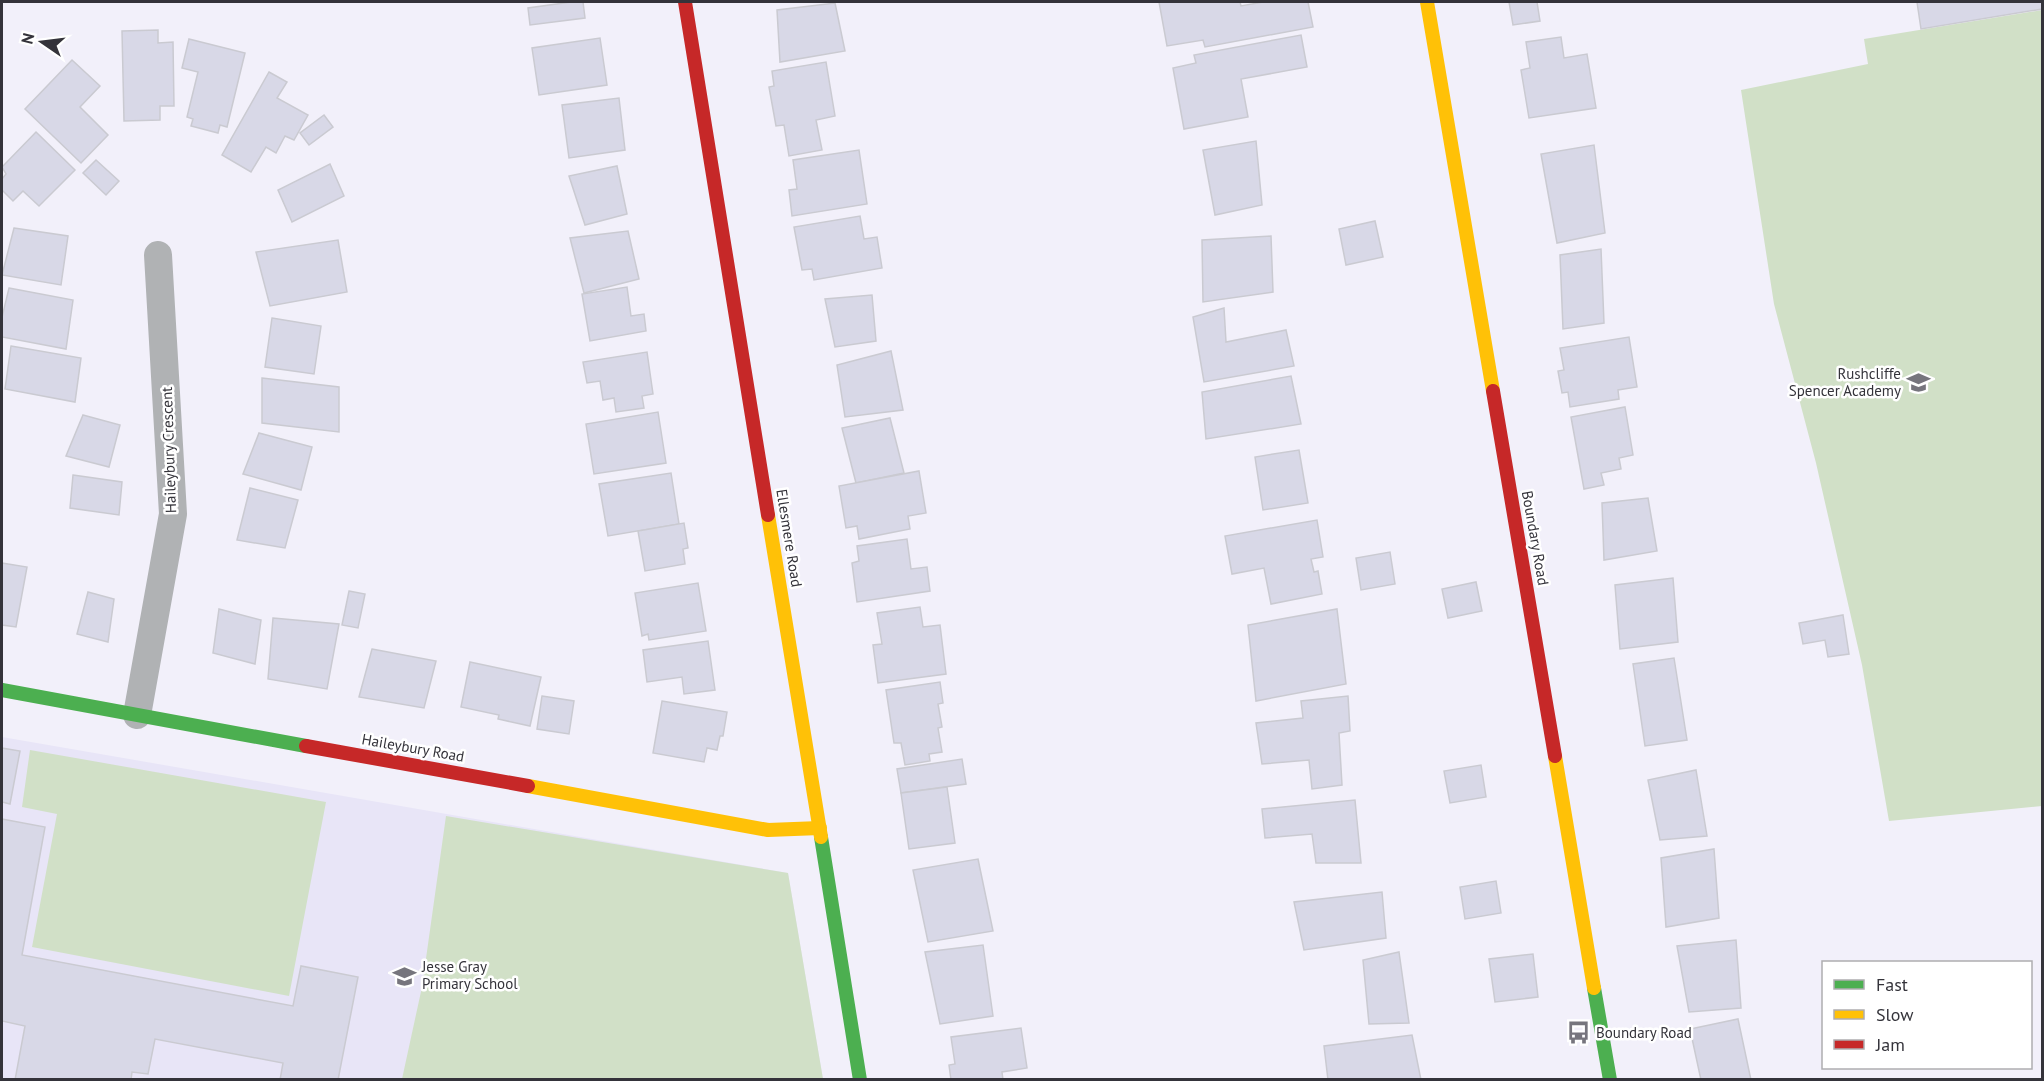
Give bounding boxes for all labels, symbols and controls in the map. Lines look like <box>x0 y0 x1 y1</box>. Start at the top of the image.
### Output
north arrow <box>12 12 72 72</box>
text: N <box>16 31 38 46</box>
place label: Rushcliffe Spencer Academy <box>1789 364 1901 400</box>
school or university icon: Rushcliffe Spencer Academy <box>1906 370 1932 396</box>
street label: Haileybury Crescent <box>157 386 180 514</box>
street label: Ellesmere Road <box>772 488 807 588</box>
street label: Boundary Road <box>1518 489 1553 587</box>
street label: Haileybury Road <box>360 729 466 766</box>
place label: Jesse Gray Primary School <box>421 957 518 993</box>
legend <box>1822 961 2032 1069</box>
school or university icon: Jesse Gray Primary School <box>391 963 417 989</box>
text: Fast <box>1876 973 1908 996</box>
text: Slow <box>1876 1003 1914 1026</box>
bus stop icon: Boundary Road <box>1565 1020 1591 1046</box>
place label: Boundary Road <box>1596 1023 1692 1042</box>
text: Jam <box>1875 1033 1905 1056</box>

